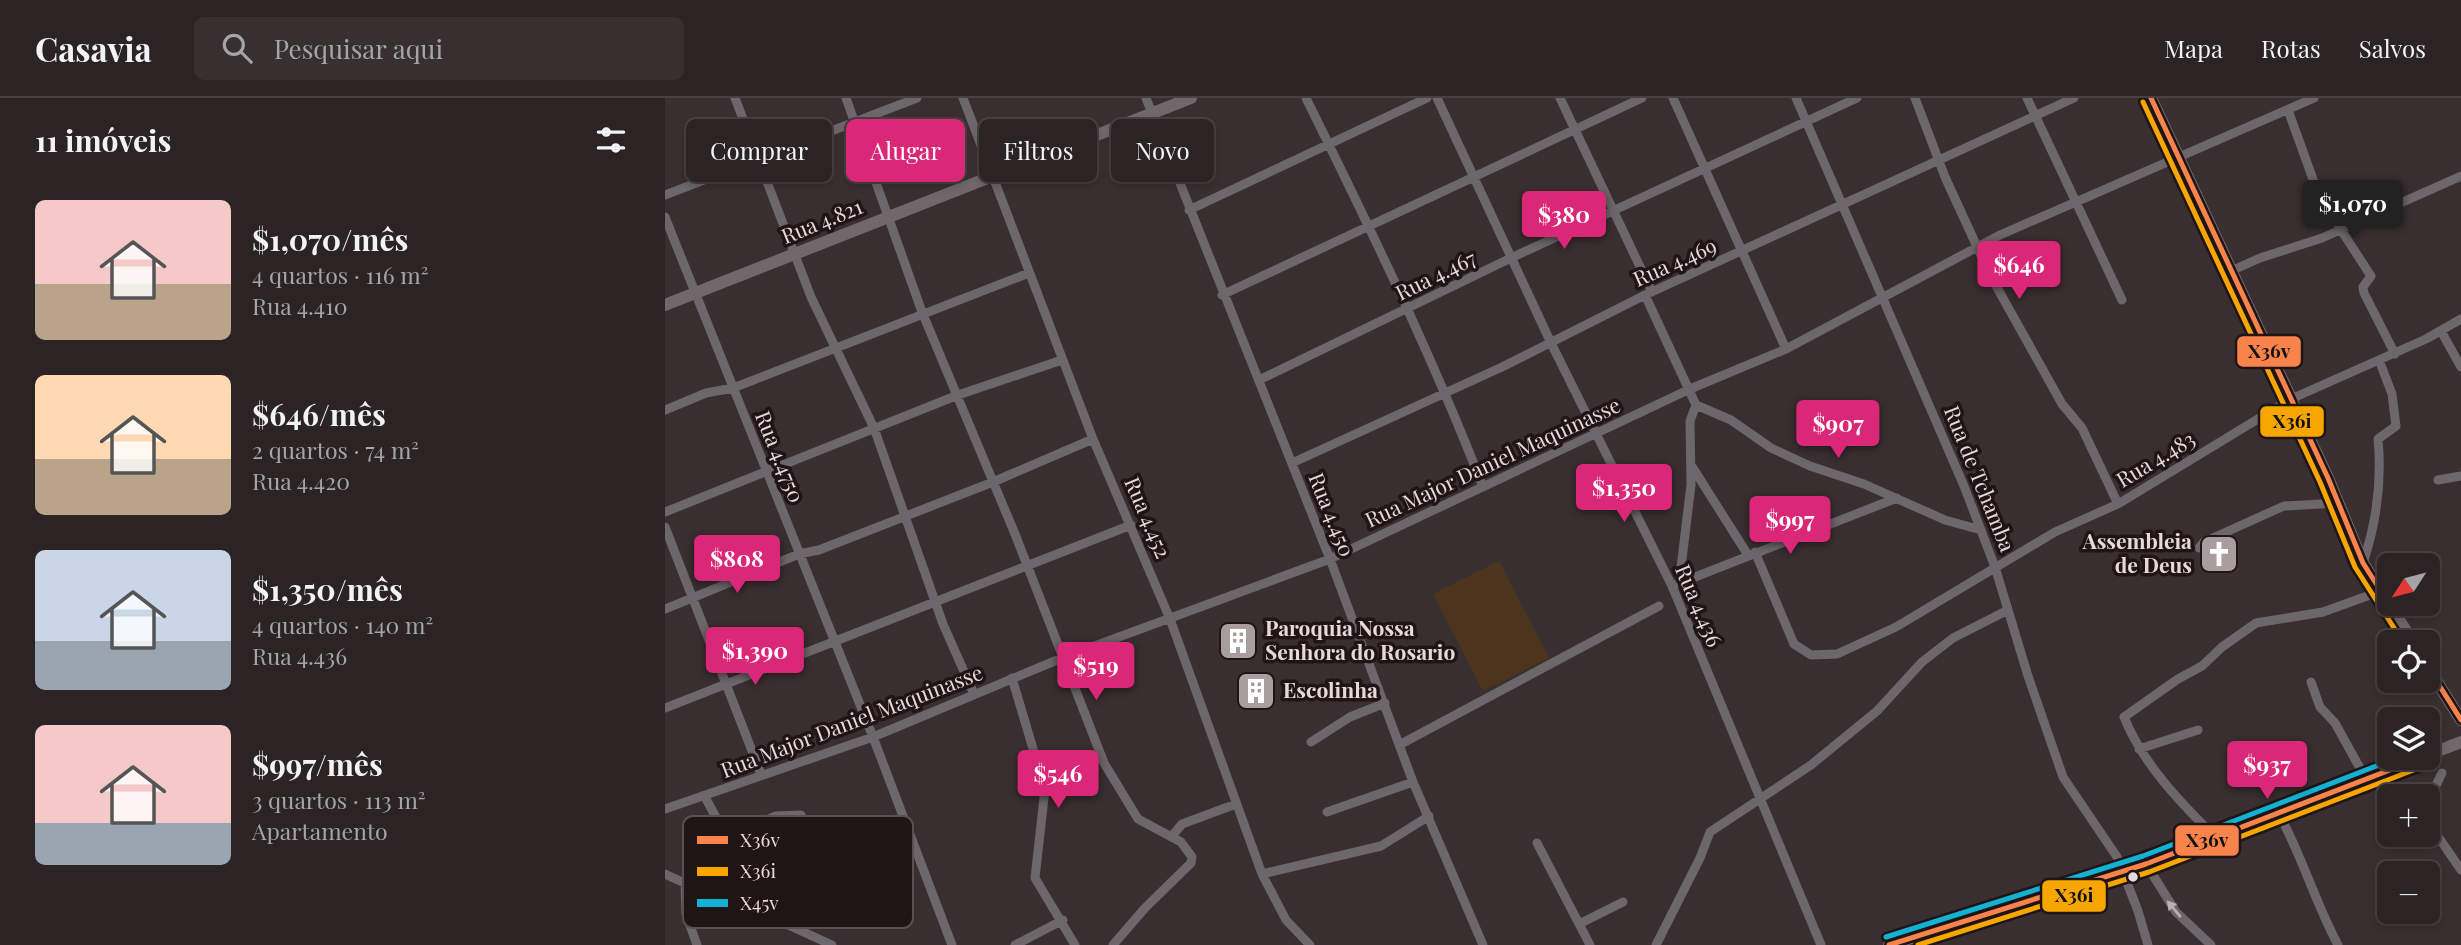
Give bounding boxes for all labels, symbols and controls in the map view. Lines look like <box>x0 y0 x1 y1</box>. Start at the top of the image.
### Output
search box <box>194 17 684 80</box>
text: Casavia <box>35 26 152 70</box>
icon: search <box>218 29 256 67</box>
text: Pesquisar aqui <box>274 31 443 66</box>
text: Mapa <box>2164 32 2223 64</box>
text: Rotas <box>2261 32 2321 64</box>
text: Salvos <box>2359 32 2426 64</box>
chip: Comprar <box>686 119 832 182</box>
chip: Alugar <box>846 119 965 182</box>
chip: Filtros <box>979 119 1097 182</box>
chip: Novo <box>1111 119 1214 182</box>
text: 11 imóveis <box>35 120 171 160</box>
icon: filters <box>592 121 630 159</box>
pin: $1,070 <box>2296 180 2410 240</box>
text: $1,070 <box>2319 187 2387 218</box>
street label: Rua 4.821 <box>777 191 866 249</box>
pin: $380 <box>1523 192 1605 251</box>
text: $380 <box>1538 198 1590 229</box>
text: $1,070/mês <box>252 219 408 259</box>
icon: home <box>91 228 175 312</box>
street label: Rua 4.469 <box>1628 230 1720 292</box>
pin: $646 <box>1978 242 2060 301</box>
street label: Rua 4.467 <box>1390 243 1480 306</box>
text: $646 <box>1993 248 2045 279</box>
text: 4 quartos · 116 m² <box>252 259 428 290</box>
text: Rua 4.410 <box>252 290 348 321</box>
line badge: X36v <box>2236 335 2302 368</box>
text: X36v <box>2248 337 2291 363</box>
street label: Rua Major Daniel Maquinasse <box>1360 390 1624 533</box>
text: $646/mês <box>252 394 386 434</box>
pin: $907 <box>1797 400 1879 460</box>
street label: Rua de Tchamba <box>1939 401 2023 556</box>
icon: home <box>91 403 175 487</box>
line badge: X36i <box>2259 405 2325 438</box>
street label: Rua 4.4750 <box>750 406 812 506</box>
text: $907 <box>1812 407 1864 438</box>
text: X36i <box>2272 407 2312 433</box>
street label: Rua 4.483 <box>2110 424 2199 493</box>
text: 2 quartos · 74 m² <box>252 434 419 465</box>
pin: $1,350 <box>1567 464 1681 524</box>
text: Rua 4.420 <box>252 465 350 496</box>
street label: Rua 4.450 <box>1303 468 1362 560</box>
text: $1,350 <box>1592 471 1656 502</box>
street label: Rua 4.452 <box>1119 472 1178 562</box>
pin: $997 <box>1749 496 1831 556</box>
text: $997 <box>1765 503 1815 534</box>
place label: Assembleia de Deus <box>2082 526 2192 578</box>
church icon: Assembleia de Deus <box>2198 533 2240 575</box>
pin: $808 <box>696 536 778 595</box>
text: $808 <box>710 542 764 573</box>
north arrow <box>2377 553 2439 616</box>
map controls <box>2377 553 2440 924</box>
street label: Rua 4.436 <box>1670 560 1730 651</box>
text: $1,350/mês <box>252 569 403 609</box>
icon: home <box>91 578 175 662</box>
text: 4 quartos · 140 m² <box>252 609 433 640</box>
place label: Paroquia Nossa Senhora do Rosario <box>1265 613 1455 665</box>
building icon: Paroquia Nossa Senhora do Rosario <box>1217 620 1259 662</box>
pin: $1,390 <box>698 628 812 687</box>
button: locate <box>2377 630 2440 693</box>
text: $1,390 <box>722 634 788 665</box>
text: Rua 4.436 <box>252 640 347 671</box>
pin: $519 <box>1055 642 1137 702</box>
text: $519 <box>1073 649 1119 680</box>
street label: Rua Major Daniel Maquinasse <box>716 657 986 783</box>
building icon: Escolinha <box>1235 670 1277 712</box>
place label: Escolinha <box>1283 675 1378 703</box>
button: layers <box>2377 707 2440 770</box>
pin: $937 <box>2226 742 2308 801</box>
text: $997/mês <box>252 744 383 784</box>
text: $937 <box>2243 748 2291 779</box>
pin: $546 <box>1017 750 1099 810</box>
icon: home <box>91 753 175 837</box>
text: $546 <box>1034 757 1082 788</box>
text: 3 quartos · 113 m² <box>252 784 426 815</box>
button: + <box>2377 784 2440 847</box>
text: Apartamento <box>252 815 388 846</box>
legend <box>683 816 913 928</box>
line badge: X36v <box>2174 824 2240 857</box>
text: X36v <box>740 826 780 852</box>
text: X36v <box>2186 826 2229 852</box>
text: X36i <box>740 857 776 883</box>
button: − <box>2377 861 2440 924</box>
unlabelled marker <box>2126 870 2140 884</box>
line badge: X36i <box>2041 879 2107 913</box>
text: X36i <box>2054 881 2094 907</box>
text: X45v <box>740 889 779 915</box>
one-way arrow <box>2167 900 2182 917</box>

